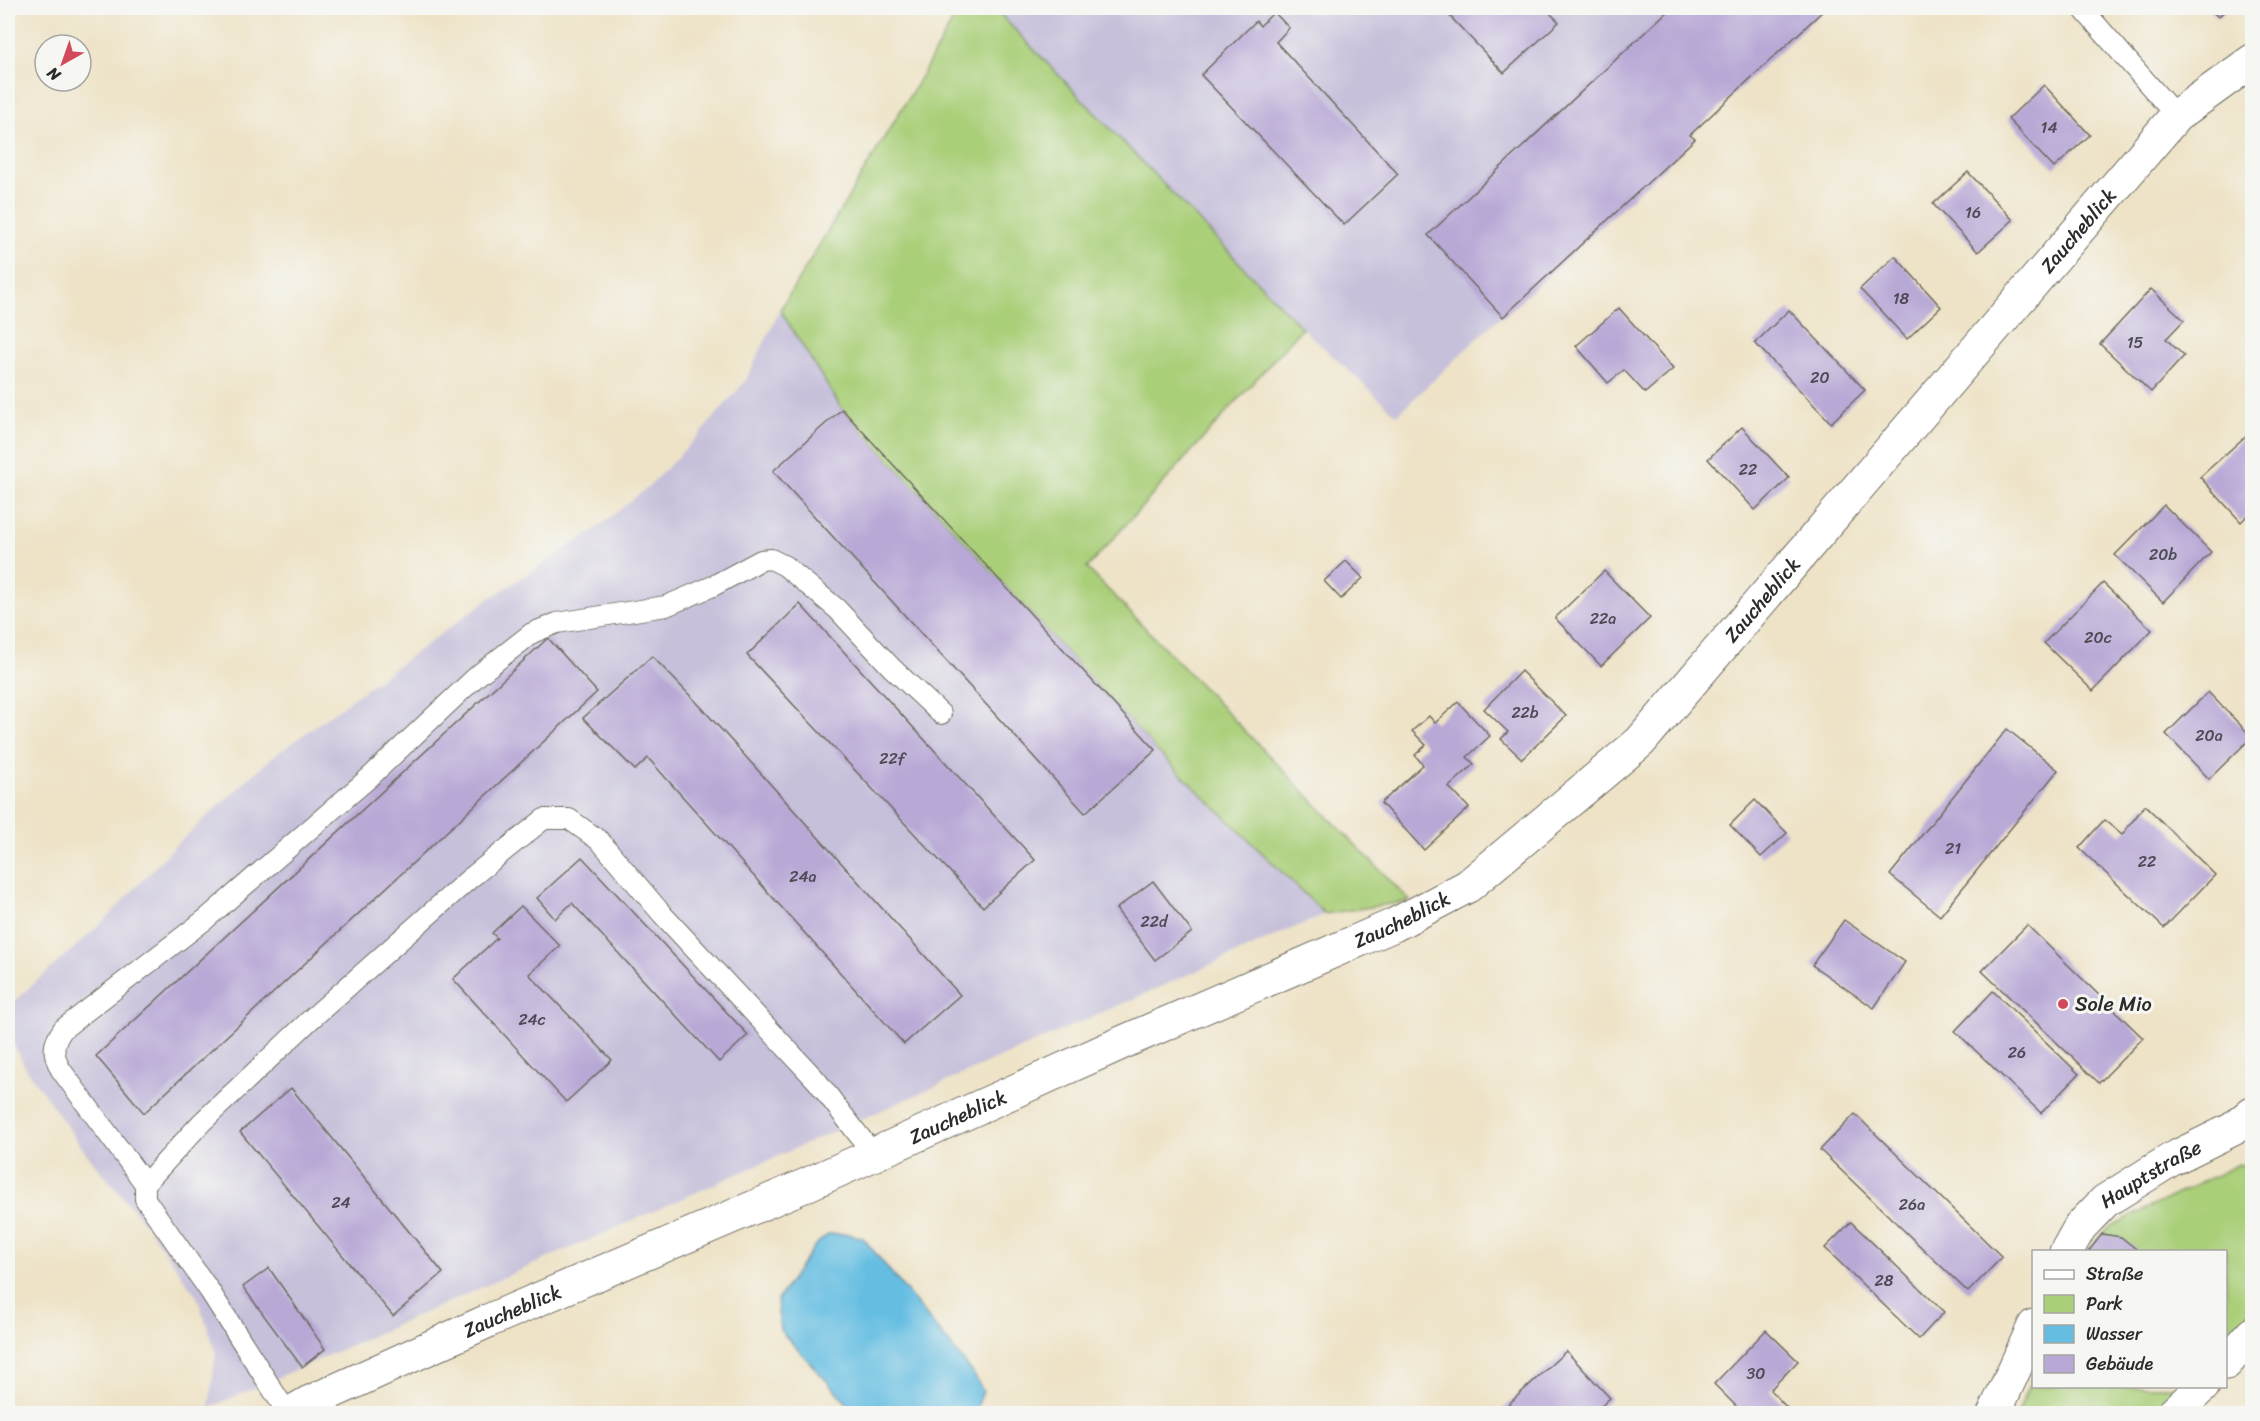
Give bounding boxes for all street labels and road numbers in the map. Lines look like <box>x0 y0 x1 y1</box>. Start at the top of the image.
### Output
street label: Zaucheblick <box>2031 179 2125 281</box>
street label: Zaucheblick <box>1715 549 1809 651</box>
street label: Zaucheblick <box>1348 881 1457 958</box>
street label: Zaucheblick <box>903 1079 1012 1154</box>
street label: Hauptstraße <box>2093 1130 2208 1218</box>
street label: Zaucheblick <box>457 1274 567 1348</box>

